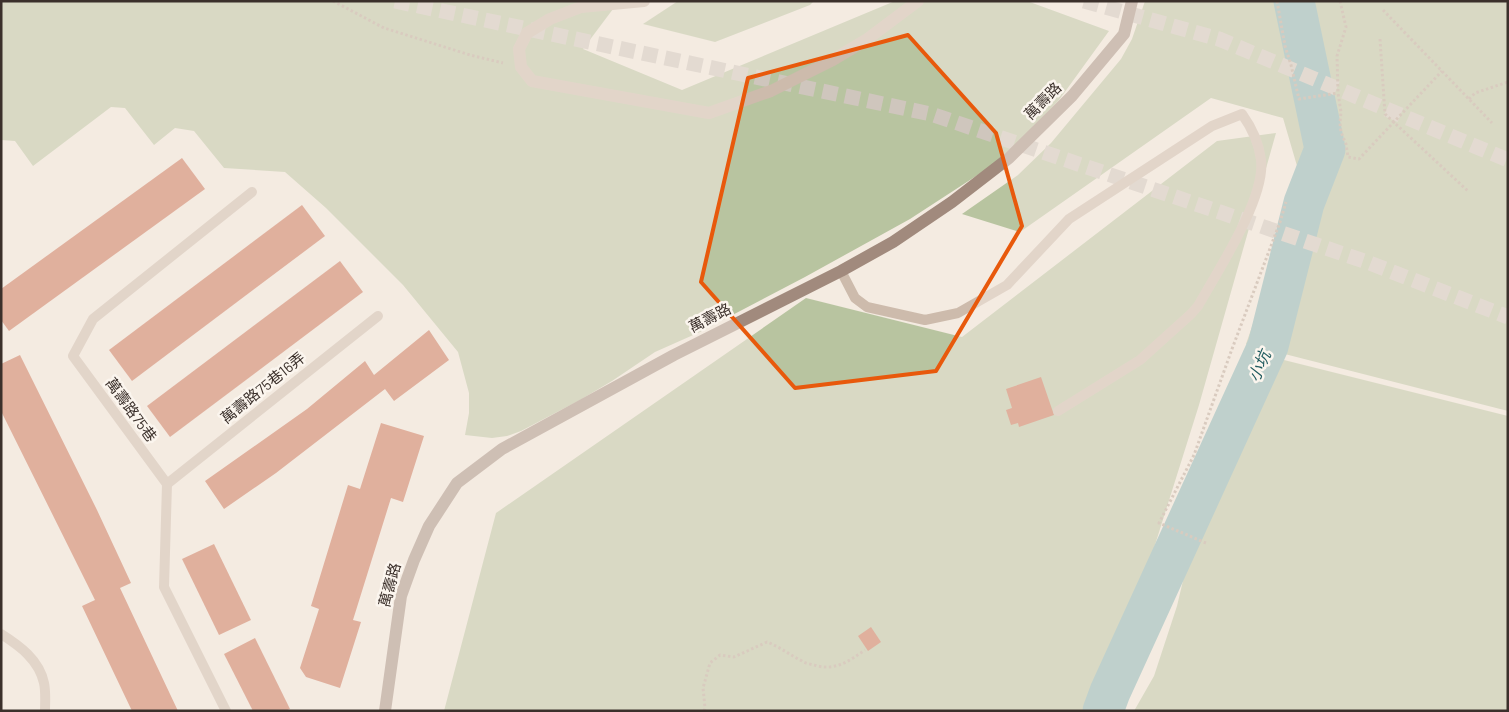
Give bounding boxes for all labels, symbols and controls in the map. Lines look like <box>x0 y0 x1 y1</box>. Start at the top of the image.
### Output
street label: 萬壽路 <box>1020 78 1065 123</box>
street label: 萬壽路 <box>685 299 734 335</box>
water label: 小坑 <box>1243 345 1275 384</box>
street label: 萬壽路75巷16弄 <box>217 348 308 427</box>
street label: 萬壽路75巷 <box>103 374 161 445</box>
street label: 萬壽路 <box>375 561 404 609</box>

